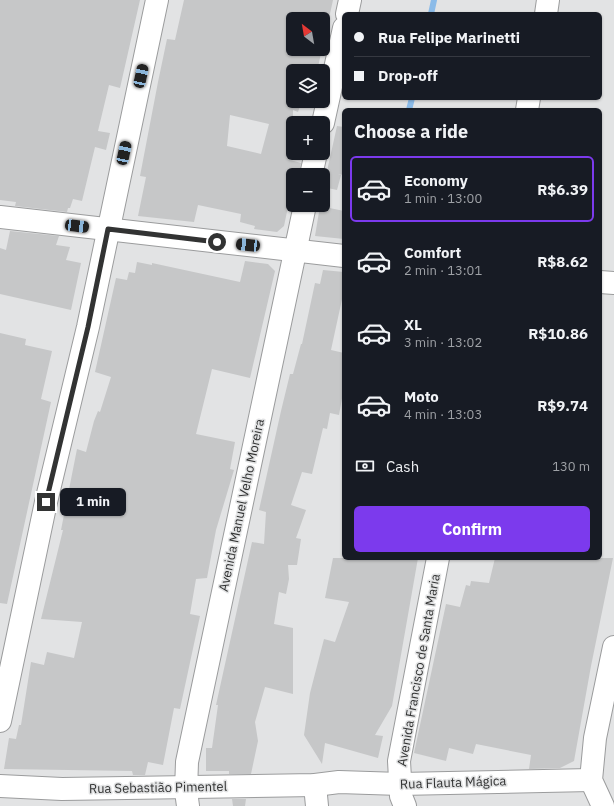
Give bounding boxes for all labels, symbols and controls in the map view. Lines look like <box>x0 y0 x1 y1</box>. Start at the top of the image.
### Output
north arrow <box>286 12 330 56</box>
map controls <box>286 12 330 212</box>
text: Rua Felipe Marinetti <box>378 28 520 47</box>
car <box>133 63 149 89</box>
button: layers <box>286 64 330 108</box>
text: Drop-off <box>378 66 438 85</box>
button: + <box>286 116 330 160</box>
text: Choose a ride <box>354 120 468 143</box>
car <box>116 140 132 166</box>
button: − <box>286 168 330 212</box>
icon: car <box>356 171 392 207</box>
text: Economy <box>404 171 468 190</box>
text: R$6.39 <box>537 180 588 199</box>
text: 1 min · 13:00 <box>404 190 482 207</box>
car <box>64 219 90 233</box>
route start <box>208 233 226 251</box>
car <box>235 238 261 252</box>
icon: car <box>356 243 392 279</box>
text: Comfort <box>404 243 461 262</box>
text: R$8.62 <box>537 252 588 271</box>
text: 2 min · 13:01 <box>404 262 482 279</box>
icon: car <box>356 315 392 351</box>
text: XL <box>404 315 422 334</box>
text: R$10.86 <box>528 324 588 343</box>
text: 3 min · 13:02 <box>404 334 482 351</box>
icon: car <box>356 387 392 423</box>
text: Moto <box>404 387 439 406</box>
text: R$9.74 <box>537 396 588 415</box>
text: 4 min · 13:03 <box>404 406 482 423</box>
street label: Avenida Manuel Velho Moreira <box>215 417 268 593</box>
icon: cash <box>354 455 376 477</box>
text: Cash <box>386 457 419 476</box>
text: 130 m <box>552 458 590 475</box>
callout: 1 min <box>60 488 126 516</box>
route end <box>37 493 55 511</box>
text: 1 min <box>76 493 110 510</box>
button: Confirm <box>354 506 590 552</box>
street label: Avenida Francisco de Santa Maria <box>393 572 444 768</box>
street label: Rua Flauta Mágica <box>399 772 507 793</box>
street label: Rua Sebastião Pimentel <box>89 778 228 797</box>

